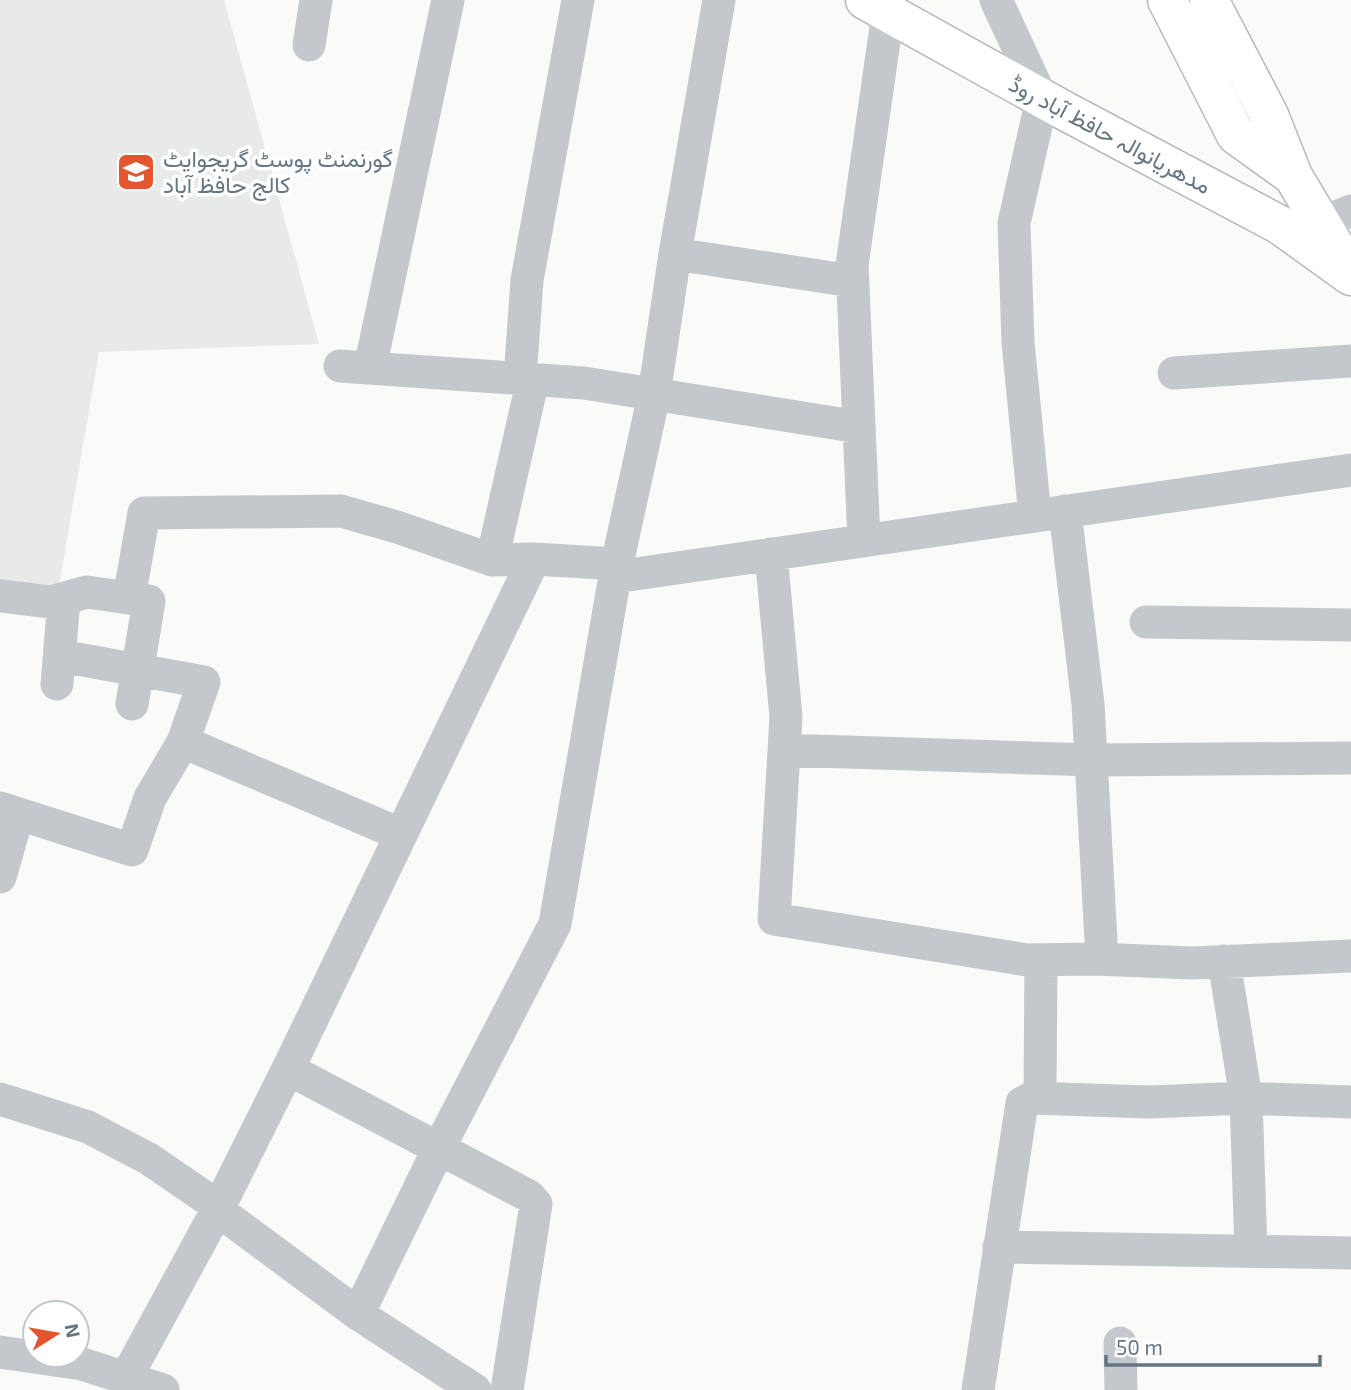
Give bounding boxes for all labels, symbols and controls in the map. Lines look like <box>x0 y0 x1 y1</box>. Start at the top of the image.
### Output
street label: مدھریانوالہ حافظ آباد روڈ <box>1004 69 1216 201</box>
place label: گورنمنٹ پوسٹ گریجوایٹ کالج حافظ آباد <box>163 144 393 201</box>
school or university icon: گورنمنٹ پوسٹ گریجوایٹ کالج حافظ آباد <box>115 151 157 193</box>
north arrow <box>21 1299 91 1369</box>
text: N <box>61 1322 86 1340</box>
scale bar <box>1106 1324 1320 1368</box>
text: 50 m <box>1116 1334 1163 1359</box>

